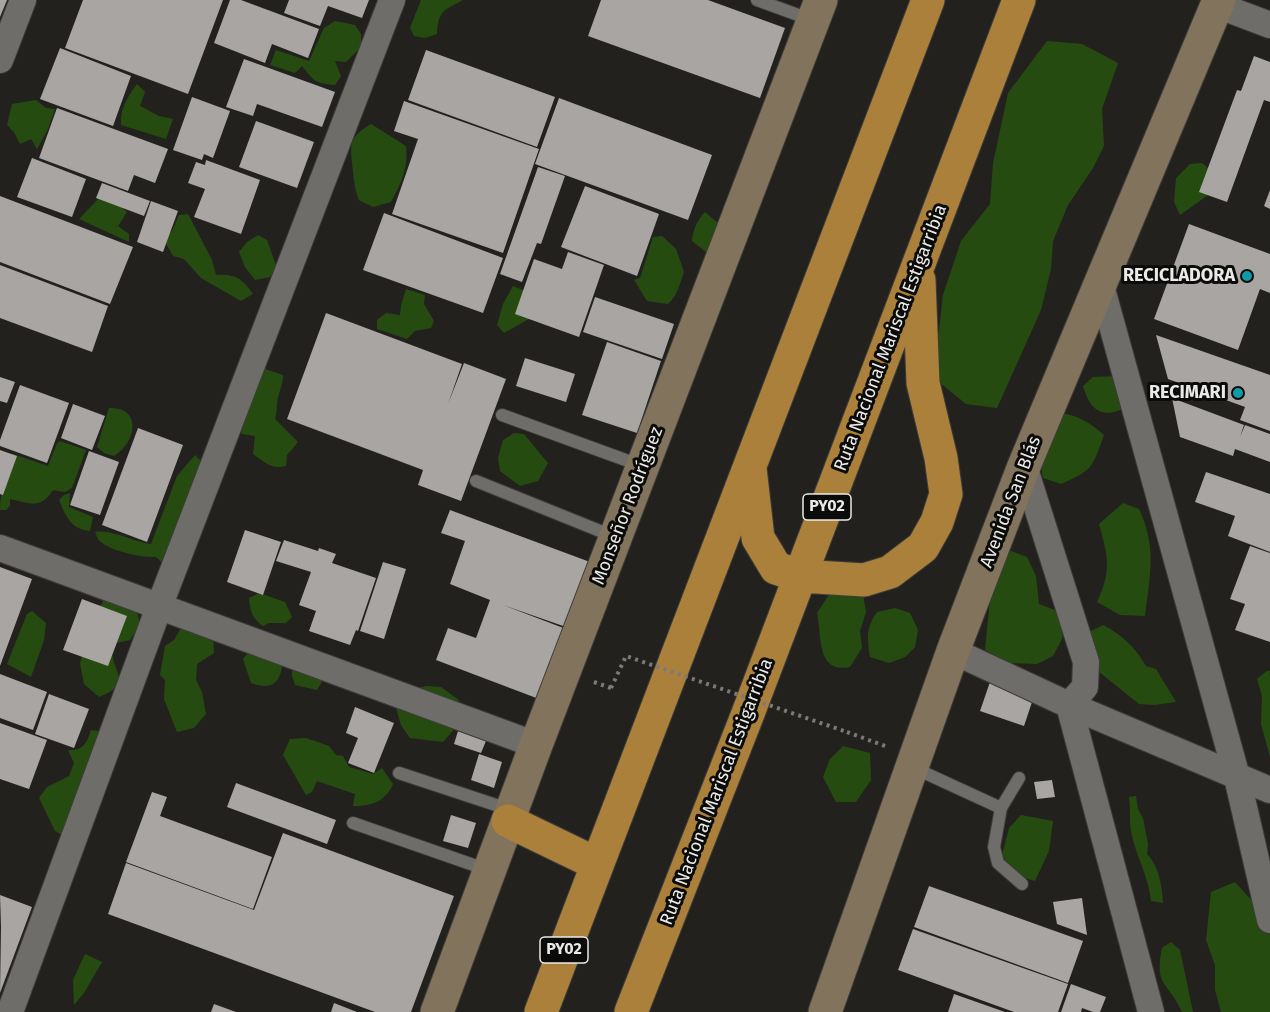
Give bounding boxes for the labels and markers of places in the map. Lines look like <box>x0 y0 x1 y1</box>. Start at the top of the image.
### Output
place label: RECICLADORA <box>1123 265 1235 287</box>
marker: RECICLADORA <box>1240 269 1254 283</box>
place label: RECIMARI <box>1149 382 1226 404</box>
marker: RECIMARI <box>1231 386 1245 400</box>

